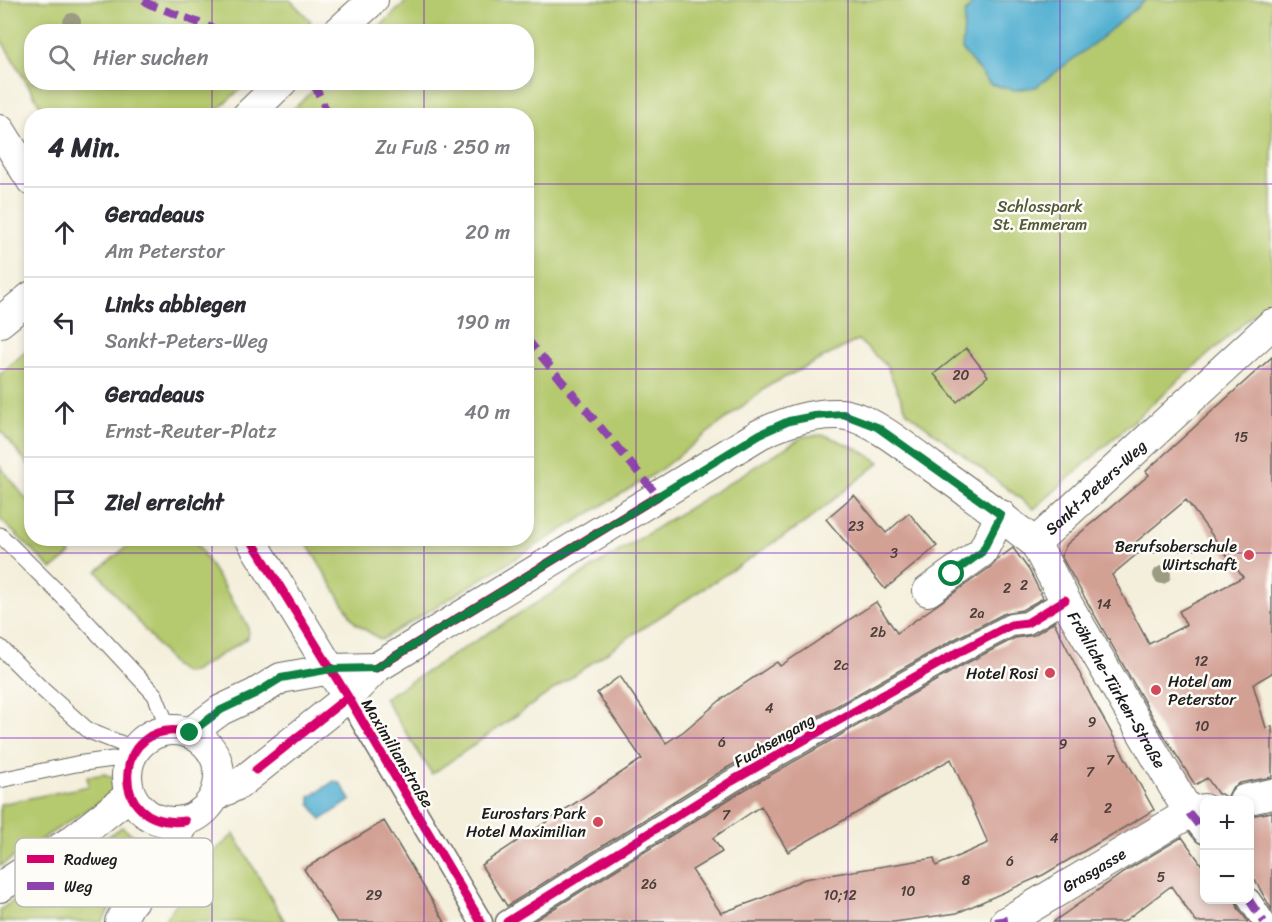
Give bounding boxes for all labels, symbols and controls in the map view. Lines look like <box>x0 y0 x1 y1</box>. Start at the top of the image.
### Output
search box <box>24 24 534 90</box>
text: Hier suchen <box>93 38 208 77</box>
icon: search <box>45 41 78 74</box>
text: 4 Min. <box>48 124 121 170</box>
text: Zu Fuß · 250 m <box>375 130 510 165</box>
park label: Schlosspark St. Emmeram <box>993 192 1087 239</box>
text: Geradeaus <box>105 195 204 234</box>
text: 20 m <box>465 215 510 250</box>
icon: ahead <box>48 216 81 249</box>
text: Am Peterstor <box>105 234 224 269</box>
text: Links abbiegen <box>105 285 246 324</box>
text: 190 m <box>456 305 510 340</box>
icon: left <box>48 306 81 339</box>
text: Sankt-Peters-Weg <box>105 324 268 359</box>
house number: 20 <box>953 363 970 388</box>
text: Geradeaus <box>105 375 204 414</box>
text: 40 m <box>464 395 510 430</box>
icon: ahead <box>48 396 81 429</box>
text: Ernst-Reuter-Platz <box>105 414 276 449</box>
house number: 15 <box>1234 425 1249 450</box>
street label: Sankt-Peters-Weg <box>1038 432 1154 542</box>
text: Ziel erreicht <box>105 483 224 522</box>
icon: arrive <box>48 486 81 519</box>
house number: 23 <box>848 514 864 539</box>
place label: Berufsoberschule Wirtschaft <box>1115 532 1237 579</box>
house number: 3 <box>890 541 898 566</box>
marker: Berufsoberschule Wirtschaft <box>1242 548 1256 562</box>
route start <box>938 560 964 586</box>
house number: 2 <box>1020 573 1028 598</box>
house number: 2 <box>1003 576 1011 601</box>
house number: 14 <box>1097 592 1112 617</box>
house number: 2a <box>969 601 985 626</box>
street label: Fröhliche-Türken-Straße <box>1059 605 1174 774</box>
house number: 2b <box>870 620 886 645</box>
house number: 12 <box>1194 649 1208 674</box>
house number: 2c <box>833 653 849 678</box>
place label: Hotel Rosi <box>966 659 1039 688</box>
marker: Hotel Rosi <box>1043 666 1057 680</box>
place label: Hotel am Peterstor <box>1168 667 1237 714</box>
marker: Hotel am Peterstor <box>1149 683 1163 697</box>
street label: Maximilianstraße <box>353 693 442 814</box>
house number: 4 <box>765 696 774 721</box>
street label: Fuchsengang <box>728 705 820 775</box>
house number: 9 <box>1088 710 1097 735</box>
house number: 10 <box>1195 714 1210 739</box>
route end <box>176 719 202 745</box>
house number: 6 <box>718 730 726 755</box>
house number: 9 <box>1059 732 1068 757</box>
house number: 7 <box>1106 748 1115 773</box>
house number: 7 <box>1086 760 1095 785</box>
house number: 2 <box>1104 796 1112 821</box>
map controls <box>1200 796 1254 904</box>
button: + <box>1200 796 1254 850</box>
place label: Eurostars Park Hotel Maximilian <box>466 799 586 846</box>
house number: 7 <box>722 803 731 828</box>
marker: Eurostars Park Hotel Maximilian <box>591 815 605 829</box>
house number: 4 <box>1050 826 1059 851</box>
legend <box>15 838 213 907</box>
street label: Grasgasse <box>1056 840 1132 901</box>
text: Radweg <box>64 845 118 874</box>
house number: 6 <box>1006 849 1014 874</box>
button: − <box>1200 850 1254 904</box>
house number: 5 <box>1157 865 1166 890</box>
house number: 8 <box>962 868 971 893</box>
text: Weg <box>64 872 93 901</box>
house number: 26 <box>641 872 657 897</box>
house number: 10 <box>901 879 916 904</box>
house number: 29 <box>366 883 383 908</box>
house number: 10;12 <box>823 883 857 908</box>

